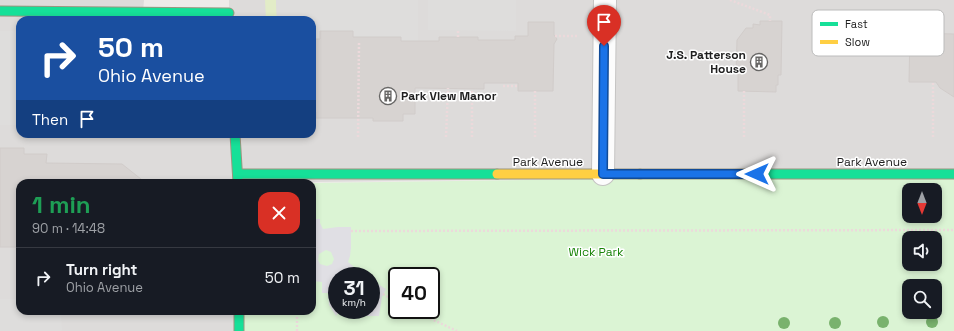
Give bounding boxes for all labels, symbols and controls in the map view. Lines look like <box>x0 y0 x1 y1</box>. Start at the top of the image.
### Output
pin <box>587 5 621 46</box>
legend <box>812 10 944 56</box>
icon: arrive <box>593 11 615 33</box>
text: Fast <box>845 17 868 31</box>
text: 50 m <box>98 29 164 65</box>
icon: right <box>32 32 84 84</box>
text: Slow <box>845 35 870 49</box>
place label: J.S. Patterson House <box>666 47 746 77</box>
building icon: J.S. Patterson House <box>749 52 769 72</box>
text: Ohio Avenue <box>98 64 205 87</box>
building icon: Park View Manor <box>378 86 398 106</box>
place label: Park View Manor <box>401 88 497 104</box>
icon: arrive <box>76 108 98 130</box>
text: Then <box>32 110 68 129</box>
position arrow <box>736 153 778 195</box>
street label: Park Avenue <box>513 154 583 170</box>
street label: Park Avenue <box>837 154 907 170</box>
north arrow <box>902 183 942 223</box>
map controls <box>902 183 942 319</box>
text: 1 min <box>32 189 91 220</box>
button: close <box>258 192 300 234</box>
text: 90 m · 14:48 <box>32 220 105 237</box>
button: sound <box>902 231 942 271</box>
park label: Wick Park <box>568 244 624 260</box>
text: Turn right <box>66 260 137 279</box>
icon: right <box>32 267 54 289</box>
speed limit sign: 40 <box>388 267 440 319</box>
text: 50 m <box>265 268 300 287</box>
text: 31 <box>344 275 364 301</box>
text: Ohio Avenue <box>66 279 143 296</box>
button: search <box>902 279 942 319</box>
text: km/h <box>342 296 366 309</box>

